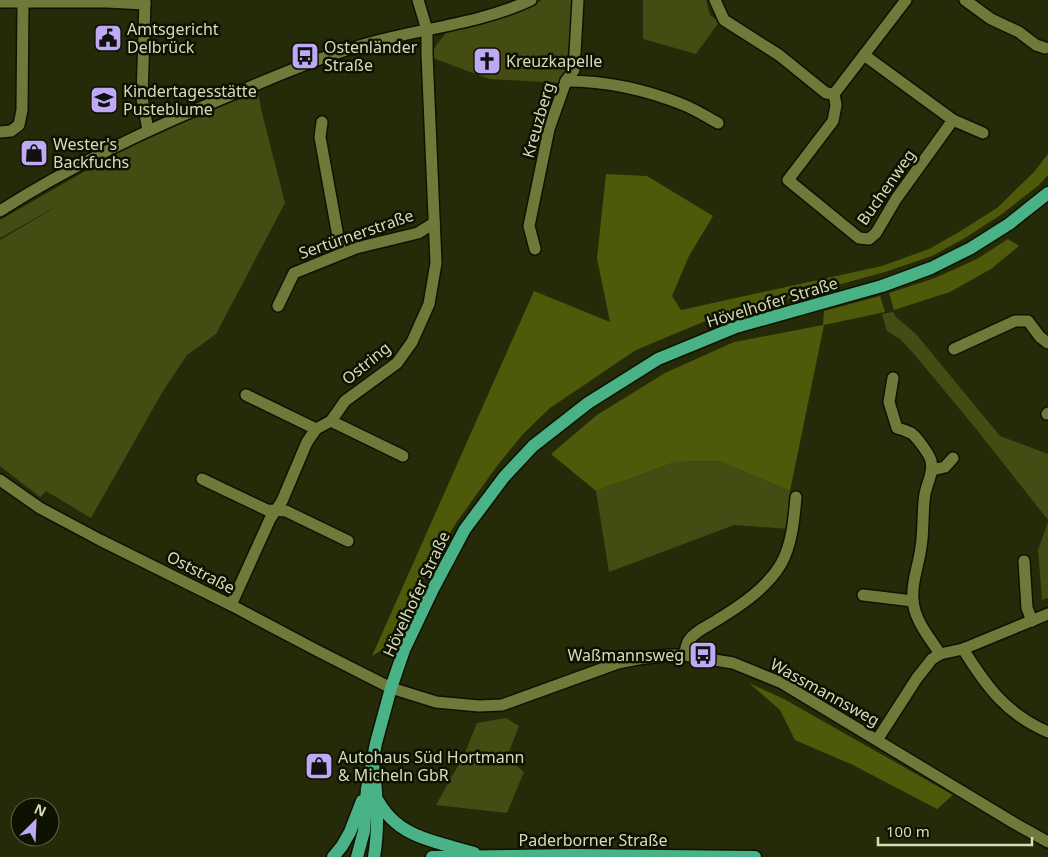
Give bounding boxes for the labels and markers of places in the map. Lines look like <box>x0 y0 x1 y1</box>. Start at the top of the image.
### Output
place label: Amtsgericht Delbrück <box>127 18 219 58</box>
public building icon: Amtsgericht Delbrück <box>93 23 123 53</box>
place label: Ostenländer Straße <box>324 36 418 76</box>
bus stop icon: Ostenländer Straße <box>290 41 320 71</box>
church icon: Kreuzkapelle <box>472 46 502 76</box>
place label: Kreuzkapelle <box>506 50 602 72</box>
place label: Kindertagesstätte Pusteblume <box>123 80 257 120</box>
school or university icon: Kindertagesstätte Pusteblume <box>89 85 119 115</box>
place label: Wester's Backfuchs <box>53 133 129 173</box>
shop icon: Wester's Backfuchs <box>19 138 49 168</box>
bus stop icon: Waßmannsweg <box>688 640 718 670</box>
place label: Waßmannsweg <box>568 644 684 666</box>
place label: Autohaus Süd Hortmann & Micheln GbR <box>338 746 524 786</box>
shop icon: Autohaus Süd Hortmann & Micheln GbR <box>304 751 334 781</box>

